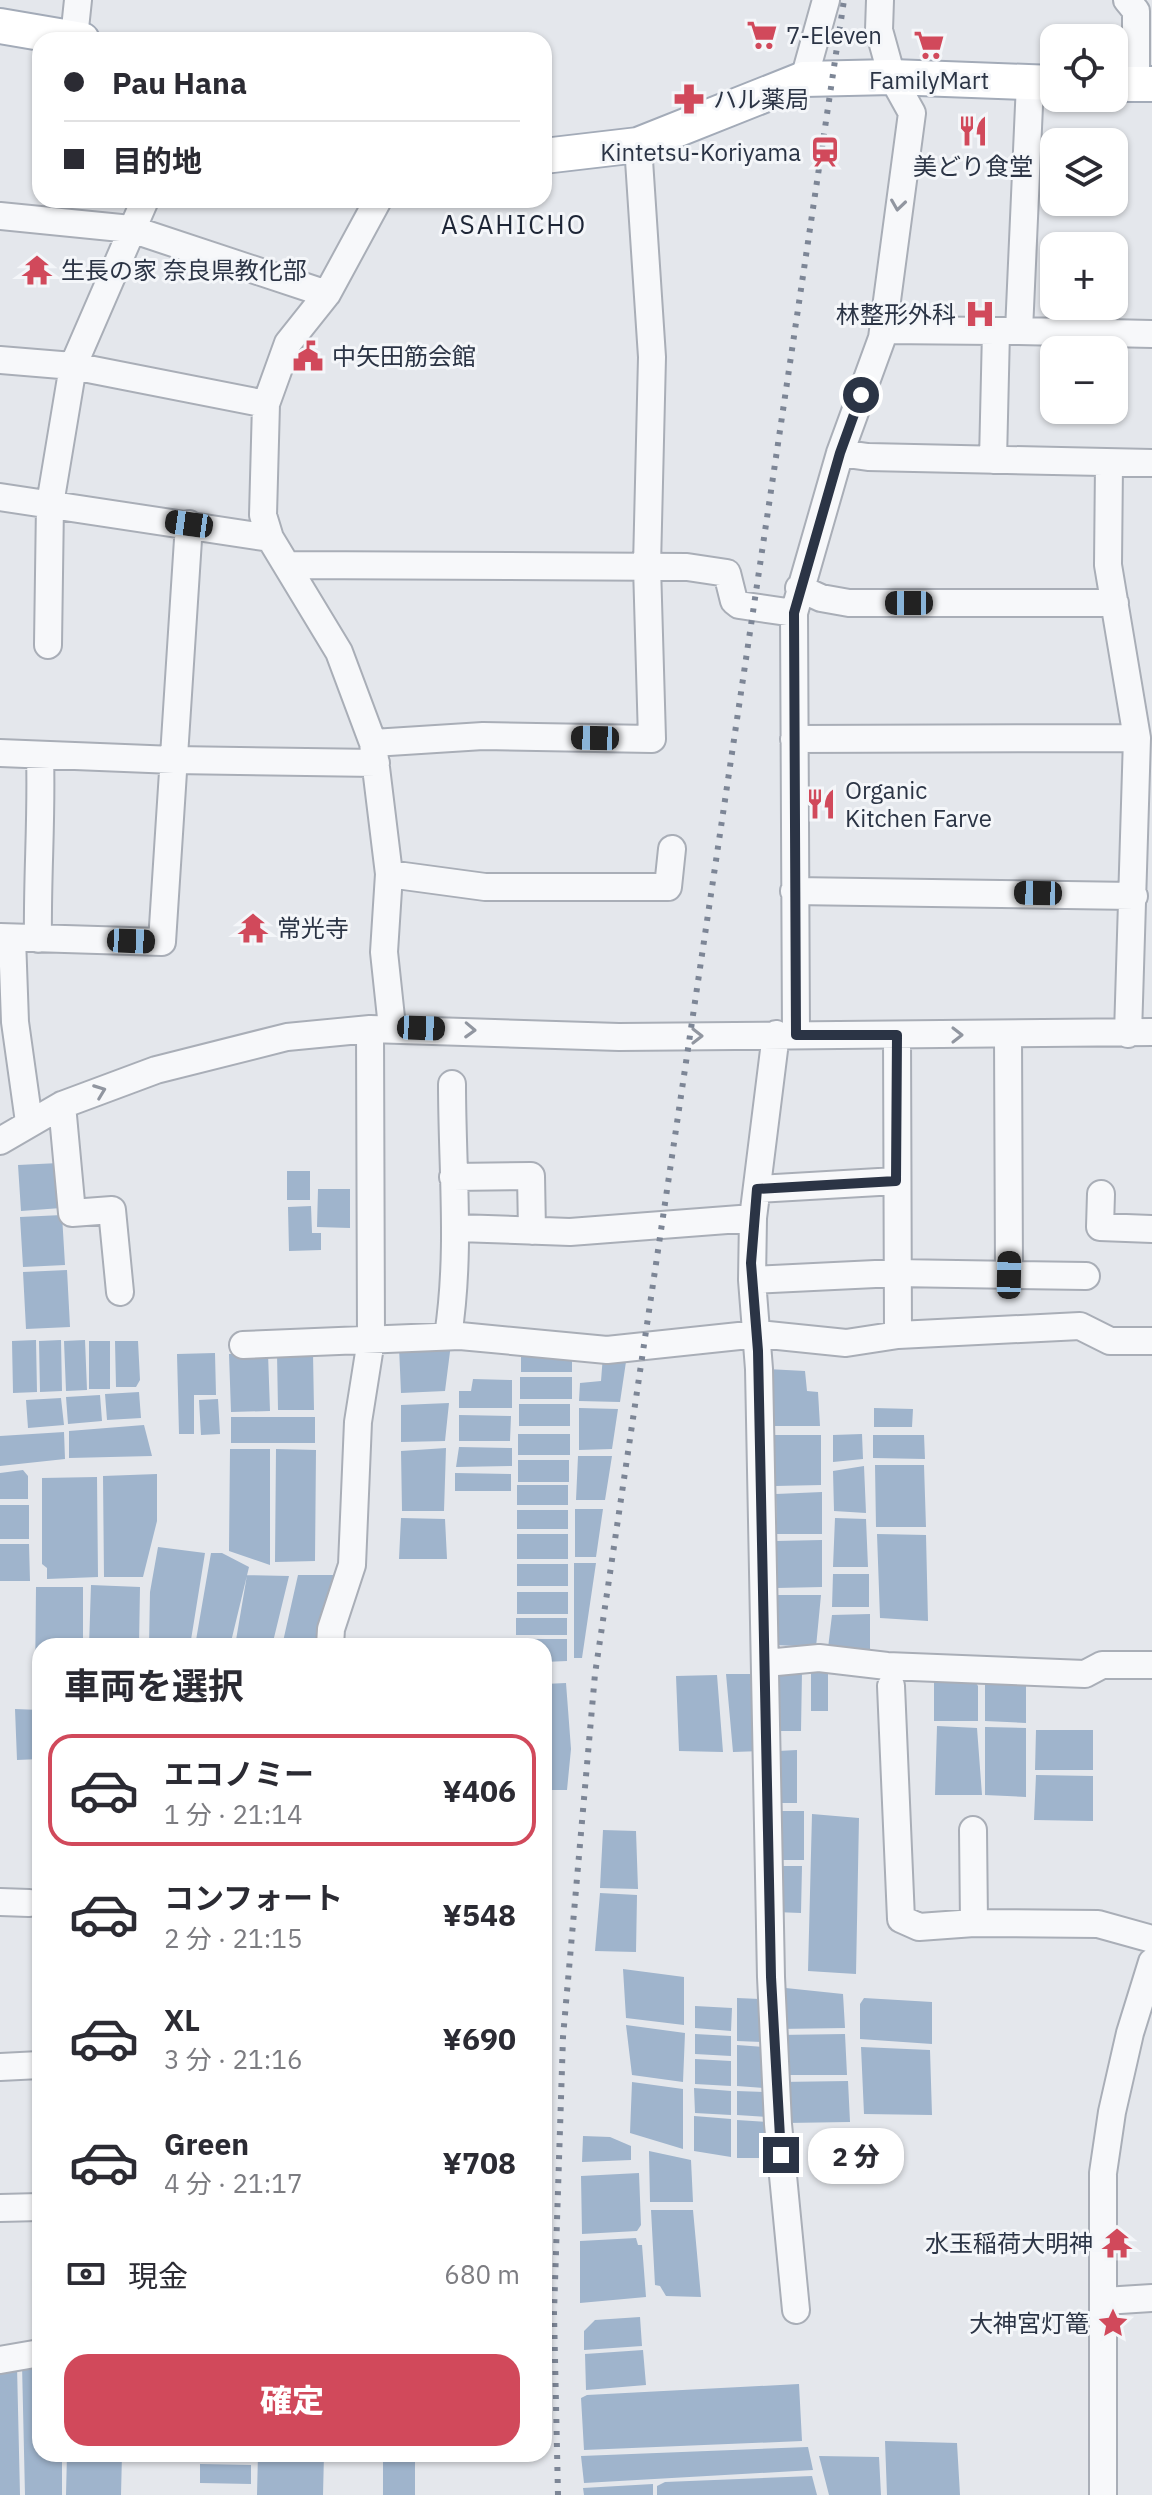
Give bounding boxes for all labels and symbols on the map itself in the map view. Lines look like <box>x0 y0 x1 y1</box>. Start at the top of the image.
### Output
supermarket icon: 7-Eleven <box>745 18 779 52</box>
place label: 7-Eleven <box>786 19 882 51</box>
supermarket icon: FamilyMart <box>912 28 946 62</box>
place label: FamilyMart <box>869 64 989 96</box>
pharmacy icon: ハル薬局 <box>672 82 706 116</box>
place label: ハル薬局 <box>713 83 809 115</box>
restaurant icon: 美どり食堂 <box>956 114 990 148</box>
station icon: Kintetsu-Koriyama <box>808 135 842 169</box>
place label: Kintetsu-Koriyama <box>600 136 801 168</box>
place label: 美どり食堂 <box>913 150 1033 182</box>
one-way arrow <box>890 198 907 211</box>
district label: ASAHICHO <box>441 207 587 241</box>
temple icon: 生長の家 奈良県教化部 <box>20 253 54 287</box>
place label: 生長の家 奈良県教化部 <box>61 254 307 286</box>
hospital icon: 林整形外科 <box>963 297 997 331</box>
place label: 林整形外科 <box>836 298 956 330</box>
public building icon: 中矢田筋会館 <box>291 339 325 373</box>
place label: 中矢田筋会館 <box>332 340 476 372</box>
route start <box>843 377 879 413</box>
car <box>164 509 214 539</box>
car <box>885 591 933 615</box>
car <box>571 726 619 750</box>
place label: Organic Kitchen Farve <box>845 774 992 834</box>
restaurant icon: Organic Kitchen Farve <box>804 787 838 821</box>
car <box>1014 881 1062 905</box>
temple icon: 常光寺 <box>236 911 270 945</box>
place label: 常光寺 <box>277 912 349 944</box>
car <box>107 928 155 954</box>
car <box>397 1015 445 1041</box>
one-way arrow <box>464 1022 477 1039</box>
one-way arrow <box>951 1026 964 1044</box>
one-way arrow <box>691 1027 704 1045</box>
one-way arrow <box>93 1084 107 1101</box>
car <box>997 1251 1021 1299</box>
callout: 2 分 <box>809 2127 905 2183</box>
route end <box>763 2137 799 2173</box>
temple icon: 水玉稲荷大明神 <box>1100 2226 1134 2260</box>
place label: 水玉稲荷大明神 <box>925 2227 1093 2259</box>
place icon: 大神宮灯篭 <box>1096 2306 1130 2340</box>
place label: 大神宮灯篭 <box>969 2307 1089 2339</box>

